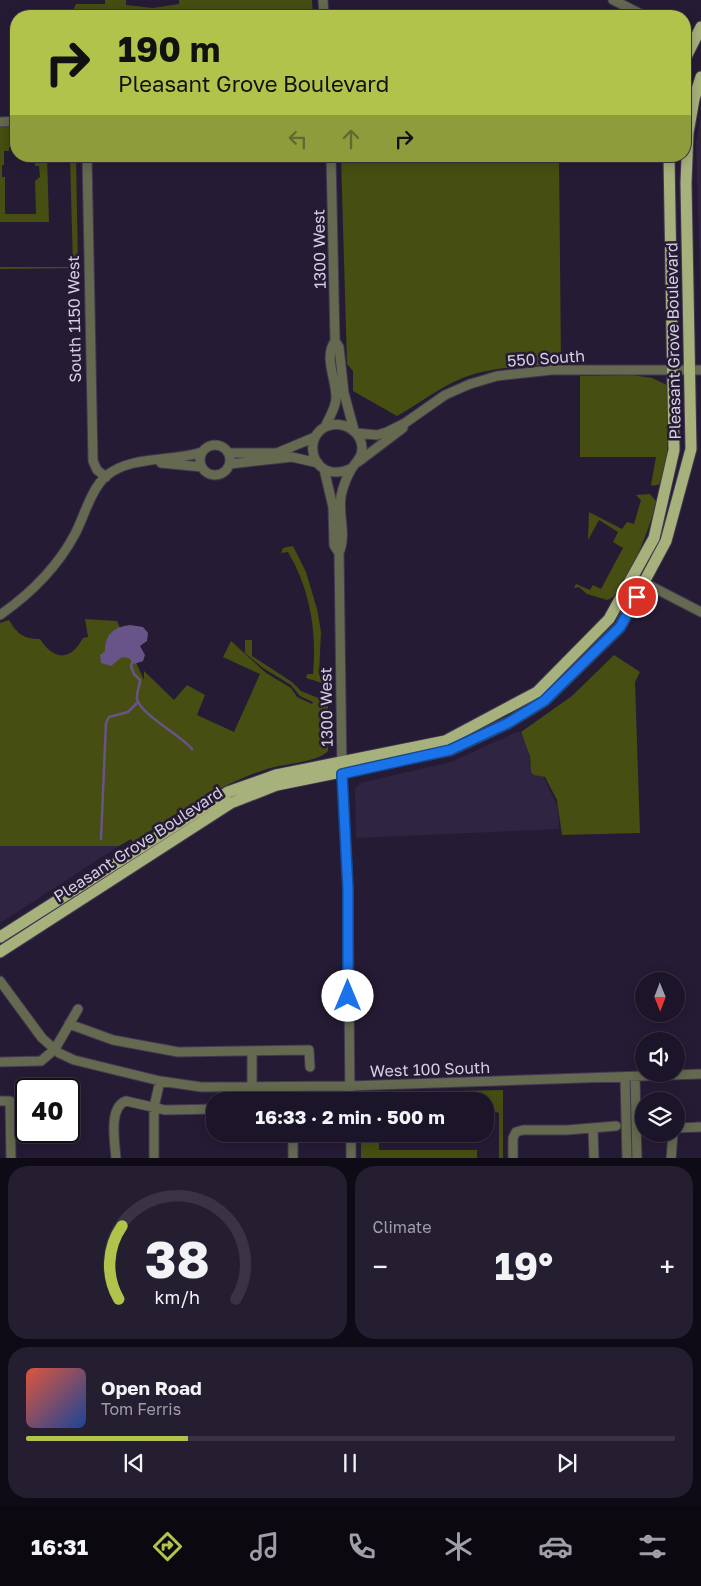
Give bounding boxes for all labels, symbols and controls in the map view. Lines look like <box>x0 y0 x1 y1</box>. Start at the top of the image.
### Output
text: 190 m <box>118 28 220 70</box>
icon: right <box>35 30 100 95</box>
text: Pleasant Grove Boulevard <box>118 70 389 97</box>
icon: left <box>284 125 312 153</box>
icon: ahead <box>337 125 365 153</box>
icon: right <box>390 125 418 153</box>
street label: 1300 West <box>308 209 330 289</box>
street label: Pleasant Grove Boulevard <box>661 242 685 440</box>
street label: South 1150 West <box>63 255 85 383</box>
street label: 550 South <box>506 345 586 371</box>
pin <box>616 576 658 618</box>
icon: arrive <box>623 583 651 611</box>
street label: 1300 West <box>315 667 337 747</box>
street label: Pleasant Grove Boulevard <box>50 782 226 906</box>
position arrow <box>321 969 373 1021</box>
north arrow <box>635 972 685 1022</box>
map controls <box>635 972 685 1142</box>
button: sound <box>635 1032 685 1082</box>
street label: West 100 South <box>370 1057 490 1081</box>
speed limit sign: 40 <box>15 1078 80 1143</box>
button: layers <box>635 1092 685 1142</box>
text: 16:33 · 2 min · 500 m <box>255 1105 445 1128</box>
text: Climate <box>373 1217 432 1237</box>
text: 38 <box>145 1227 210 1289</box>
text: 19° <box>494 1243 553 1288</box>
text: − <box>373 1250 388 1283</box>
text: + <box>660 1250 675 1283</box>
text: km/h <box>155 1286 200 1308</box>
text: Open Road <box>101 1376 202 1399</box>
text: Tom Ferris <box>101 1399 181 1419</box>
icon: previous <box>120 1449 148 1477</box>
icon: pause <box>336 1449 364 1477</box>
icon: next <box>553 1449 581 1477</box>
icon: directions <box>150 1529 185 1564</box>
icon: music <box>247 1529 282 1564</box>
icon: phone <box>344 1529 379 1564</box>
icon: climate <box>441 1529 476 1564</box>
icon: car <box>538 1529 573 1564</box>
icon: filters <box>635 1529 670 1564</box>
text: 16:31 <box>31 1533 88 1560</box>

